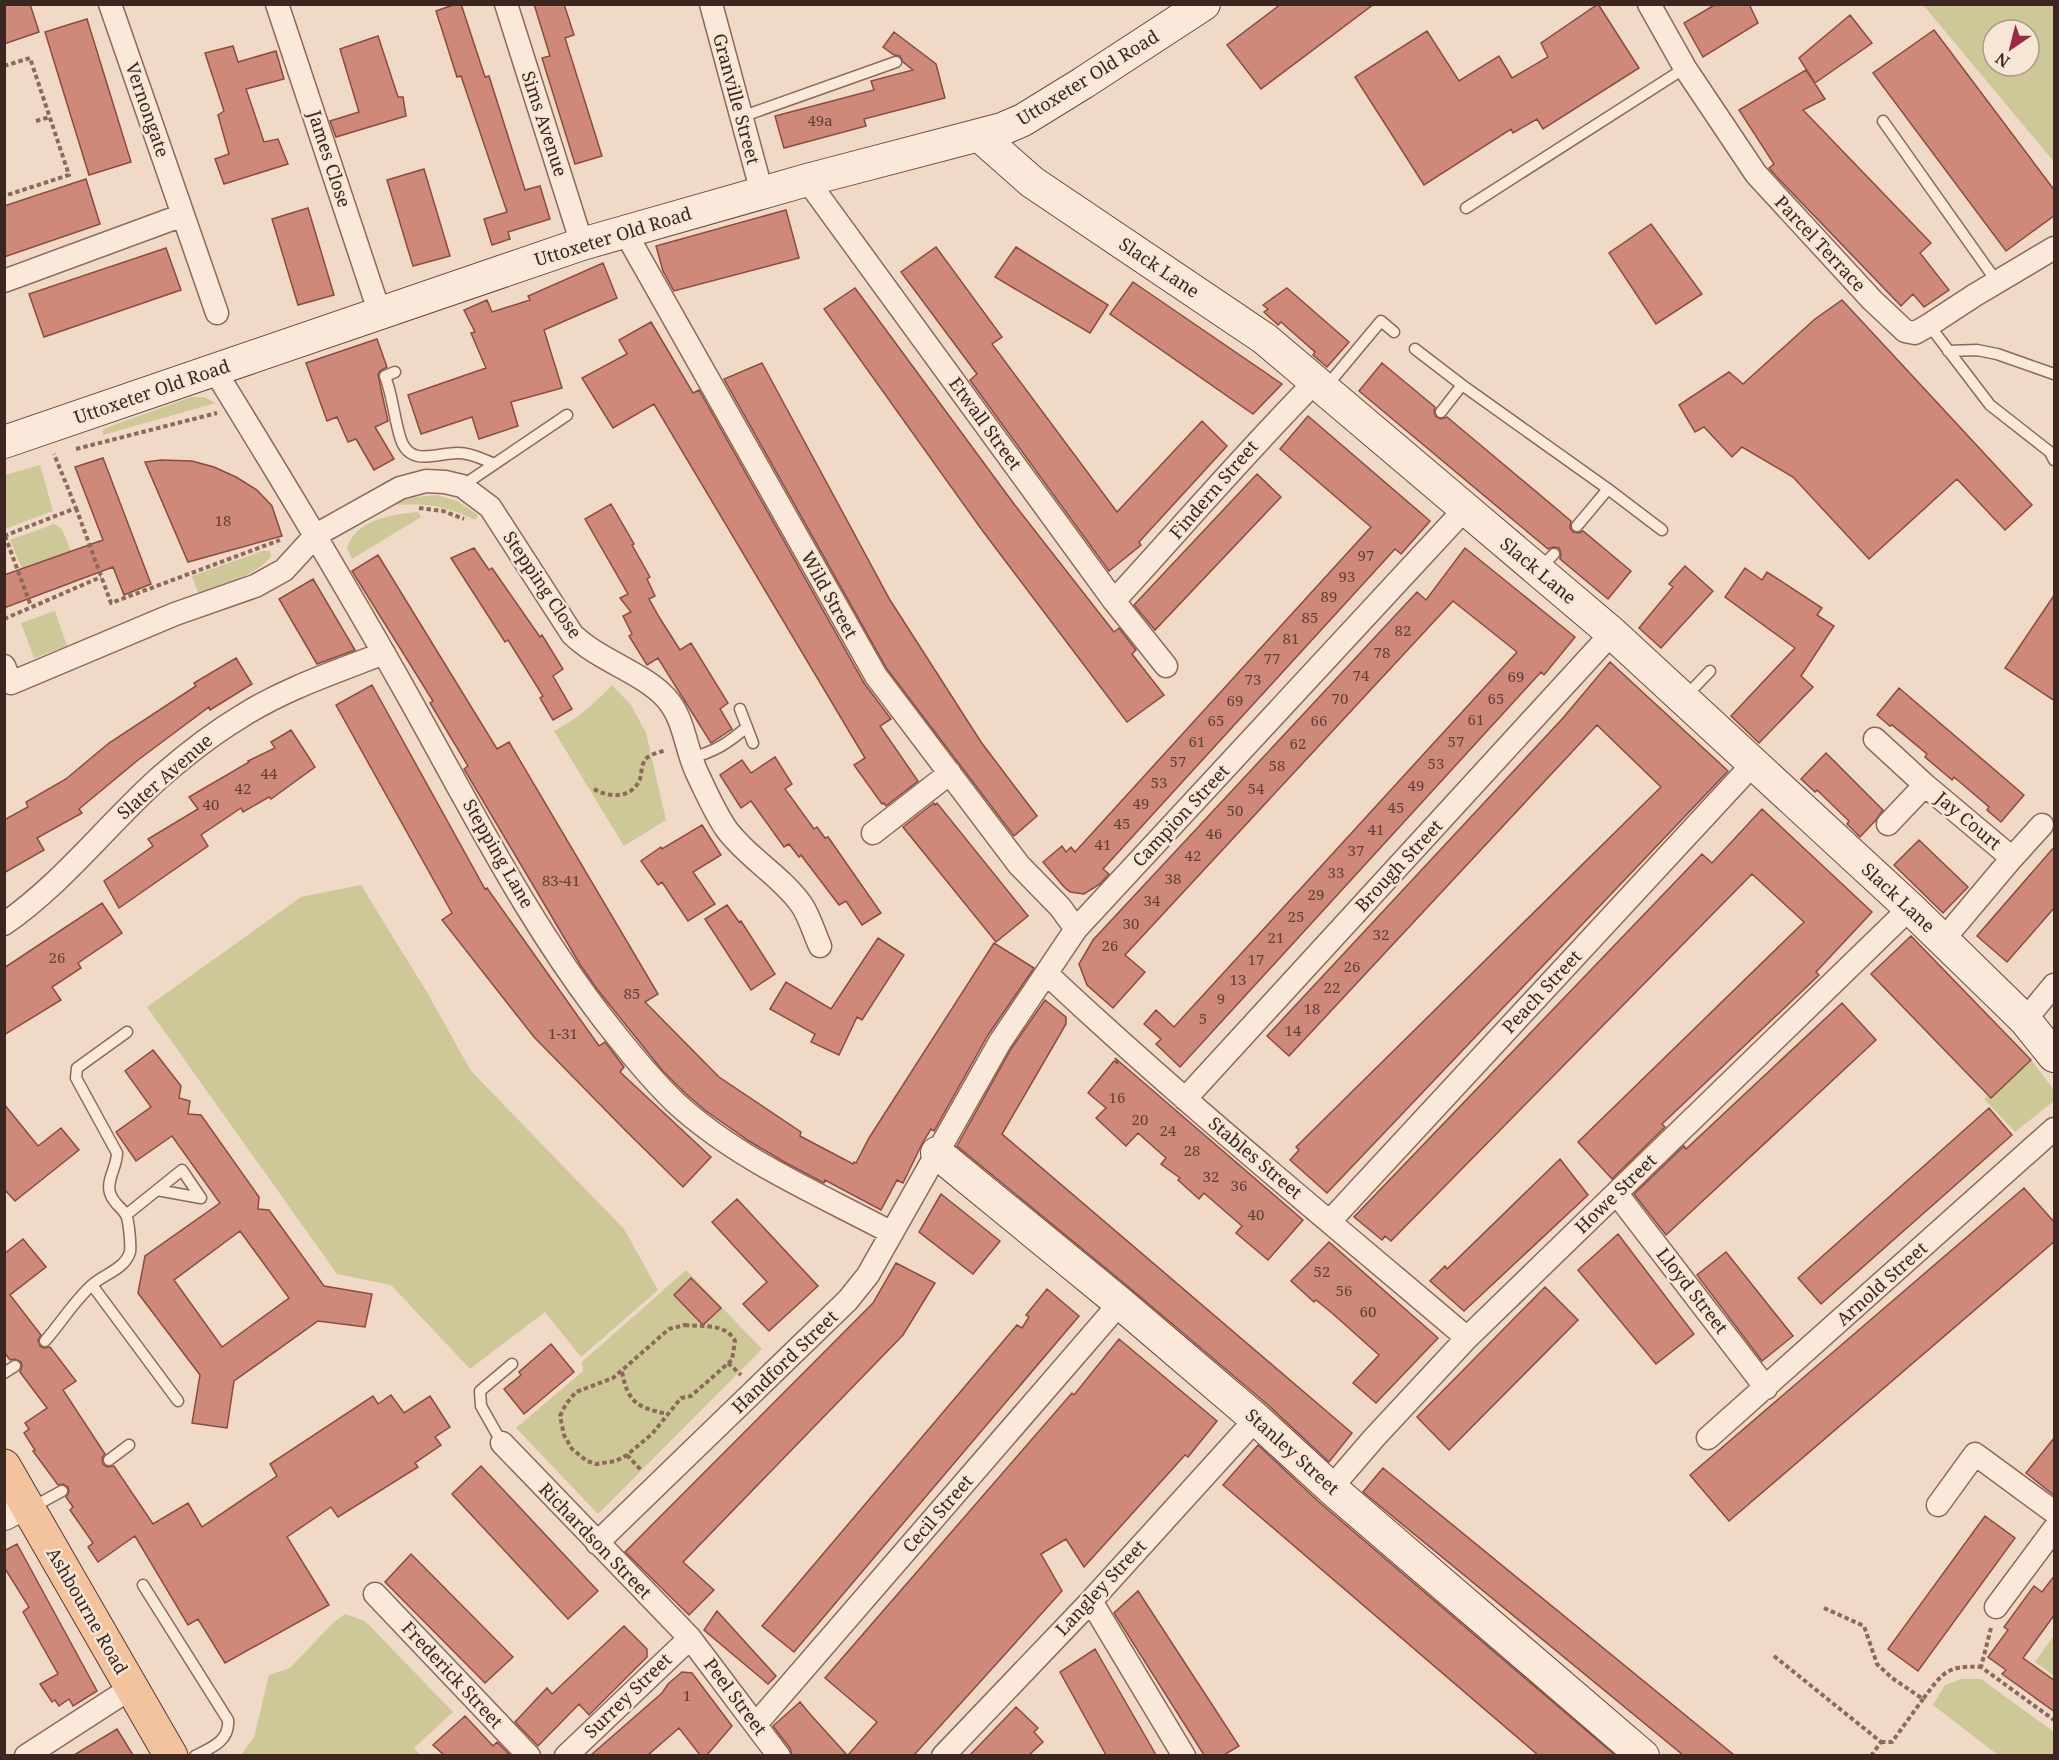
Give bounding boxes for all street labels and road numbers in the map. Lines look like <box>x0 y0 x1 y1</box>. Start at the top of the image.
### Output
street label: Uttoxeter Old Road <box>1012 24 1163 131</box>
street label: Granville Street <box>708 31 766 167</box>
street label: Vernongate <box>121 59 175 160</box>
street label: Sims Avenue <box>517 68 573 180</box>
street label: James Close <box>303 106 357 210</box>
street label: Parcel Terrace <box>1770 190 1872 297</box>
street label: Uttoxeter Old Road <box>531 201 694 271</box>
street label: Slack Lane <box>1115 231 1204 303</box>
street label: Uttoxeter Old Road <box>71 353 233 429</box>
street label: Etwall Street <box>944 372 1028 475</box>
street label: Findern Street <box>1164 435 1263 544</box>
street label: Stepping Close <box>498 526 588 643</box>
street label: Slack Lane <box>1496 531 1582 609</box>
street label: Wild Street <box>796 547 864 642</box>
street label: Slater Avenue <box>112 728 217 824</box>
street label: Campion Street <box>1127 759 1234 872</box>
street label: Jay Court <box>1930 785 2007 855</box>
street label: Stepping Lane <box>458 795 540 912</box>
street label: Brough Street <box>1349 814 1447 917</box>
street label: Slack Lane <box>1857 857 1941 937</box>
street label: Peach Street <box>1496 944 1586 1038</box>
street label: Stables Street <box>1204 1111 1308 1204</box>
street label: Howe Street <box>1569 1148 1661 1238</box>
street label: Arnold Street <box>1831 1236 1932 1331</box>
street label: Lloyd Street <box>1652 1242 1734 1338</box>
street label: Handford Street <box>726 1305 842 1418</box>
street label: Stanley Street <box>1241 1403 1345 1500</box>
street label: Cecil Street <box>897 1469 978 1557</box>
street label: Richardson Street <box>534 1477 657 1603</box>
street label: Langley Street <box>1050 1534 1151 1640</box>
street label: Ashbourne Road <box>42 1543 134 1678</box>
street label: Frederick Street <box>397 1616 509 1733</box>
street label: Surrey Street <box>578 1647 676 1743</box>
street label: Peel Street <box>699 1653 773 1740</box>

